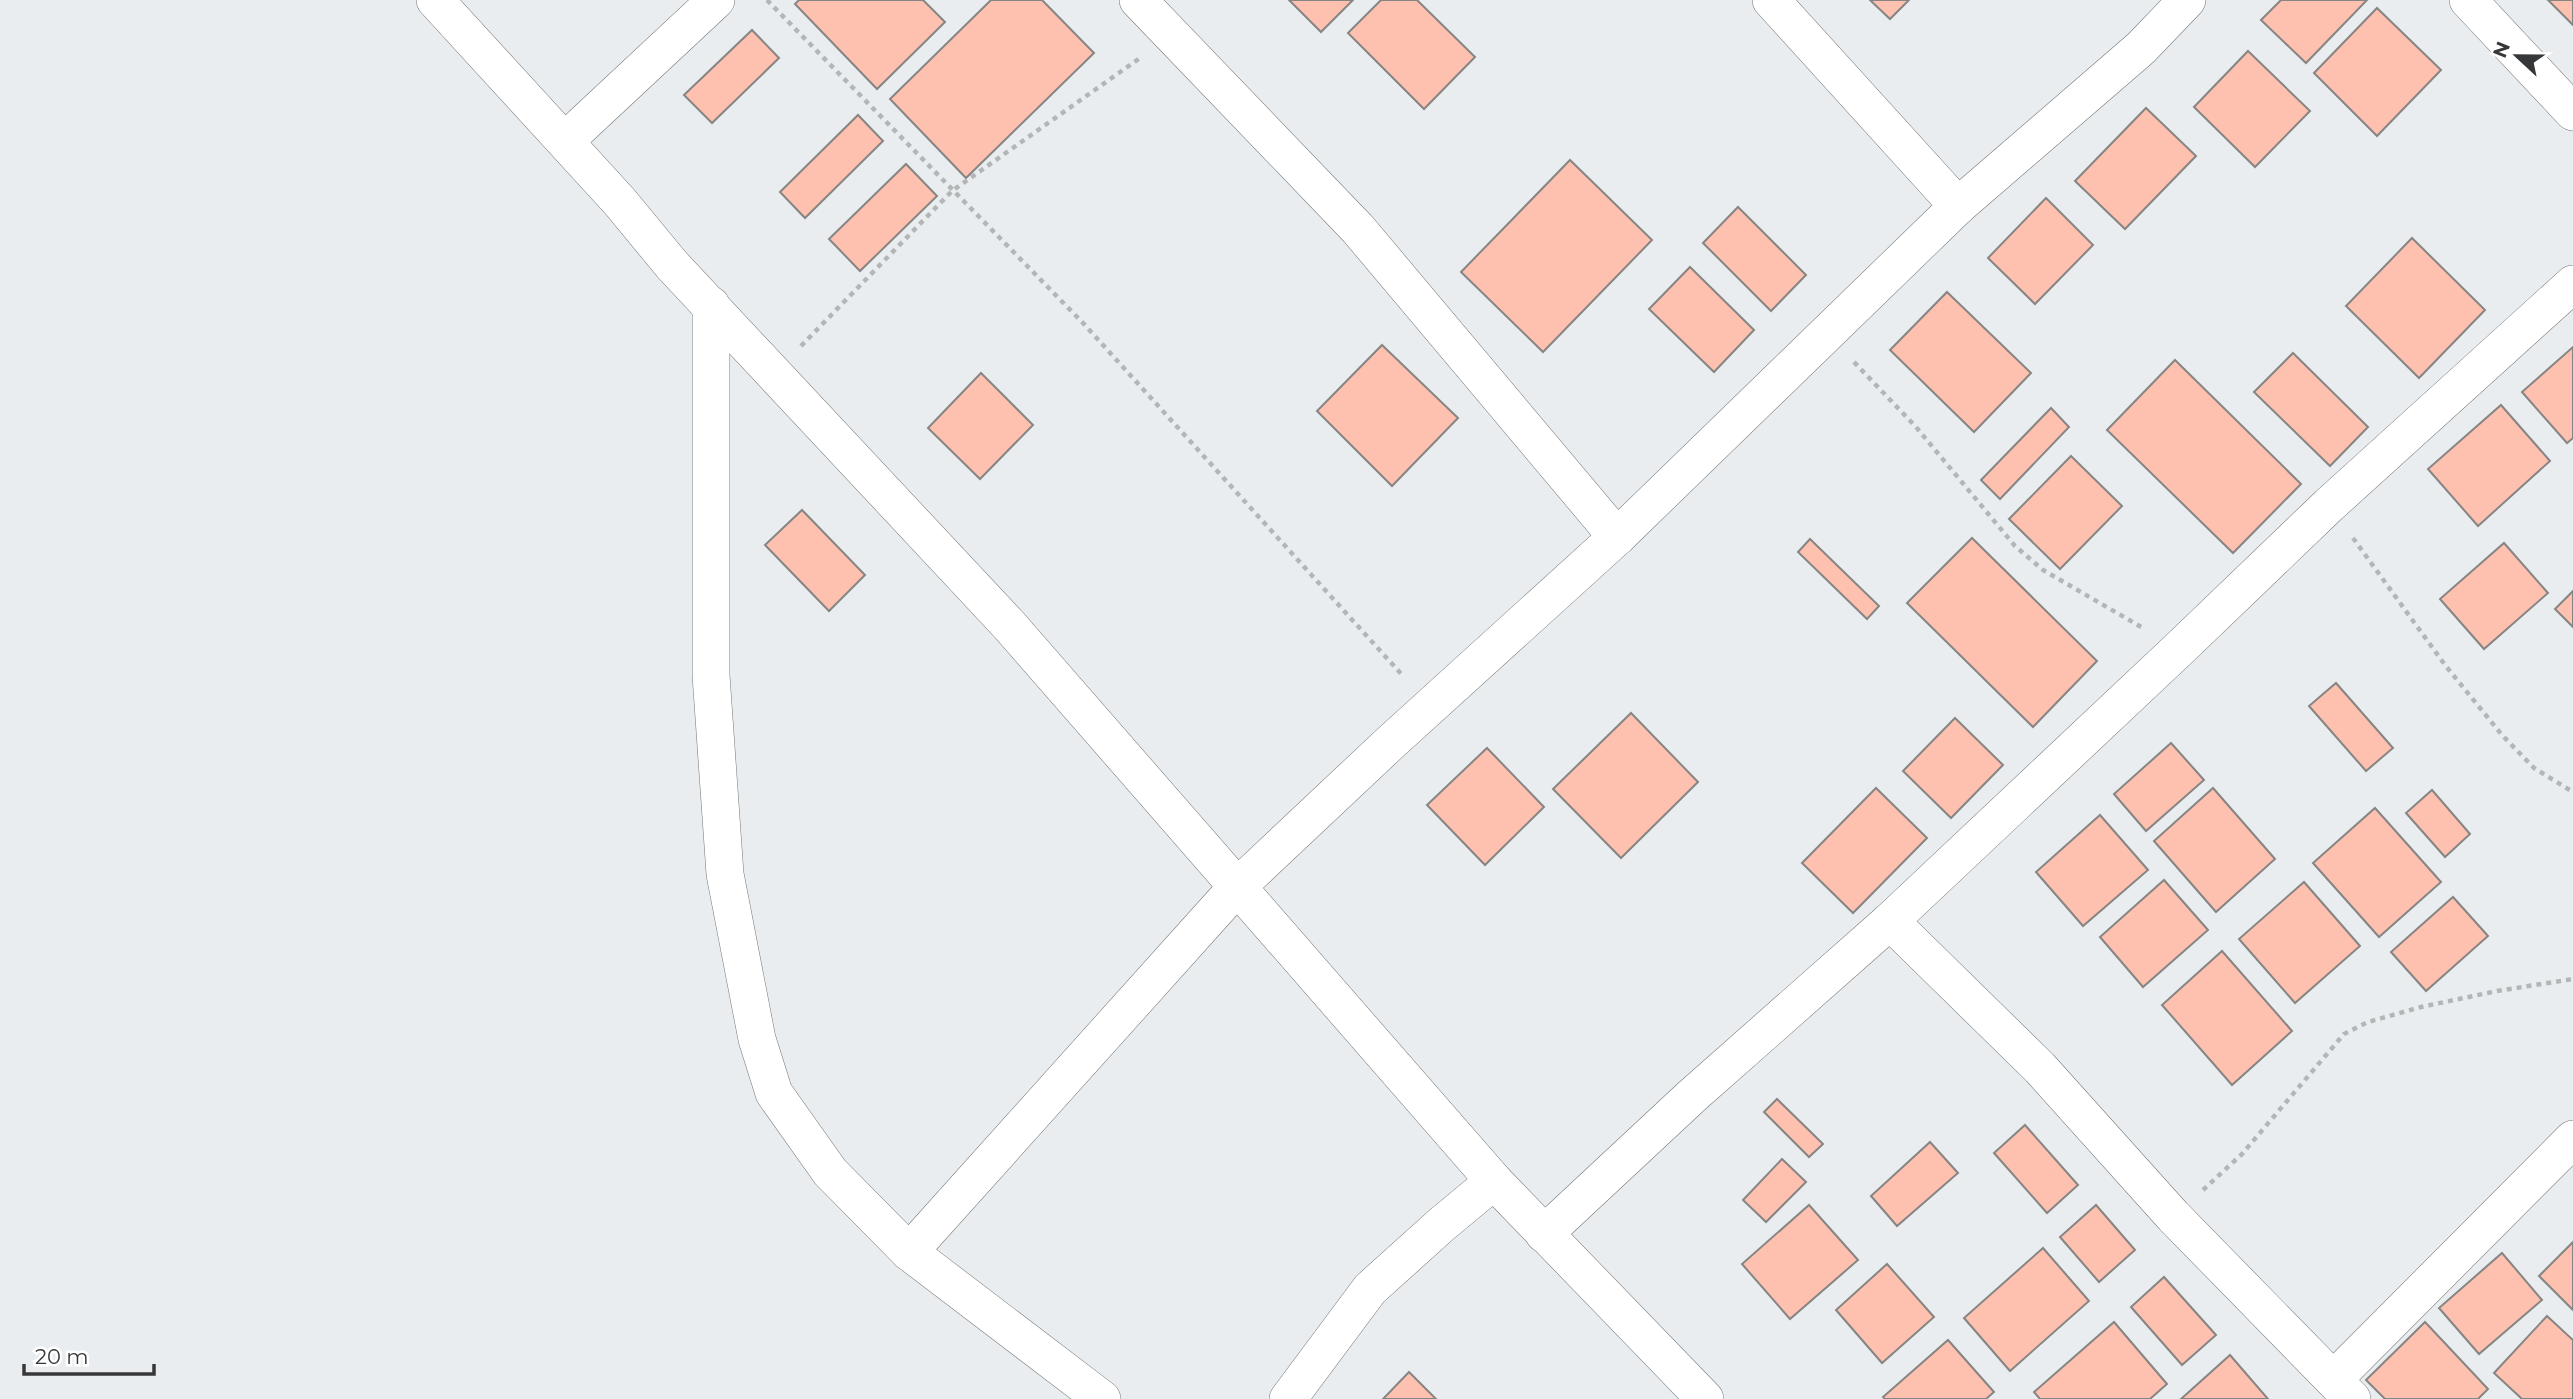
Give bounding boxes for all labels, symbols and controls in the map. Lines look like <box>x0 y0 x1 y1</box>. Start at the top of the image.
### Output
north arrow <box>2482 21 2552 91</box>
text: N <box>2488 38 2515 61</box>
scale bar <box>24 1332 154 1376</box>
text: 20 m <box>35 1344 89 1369</box>

